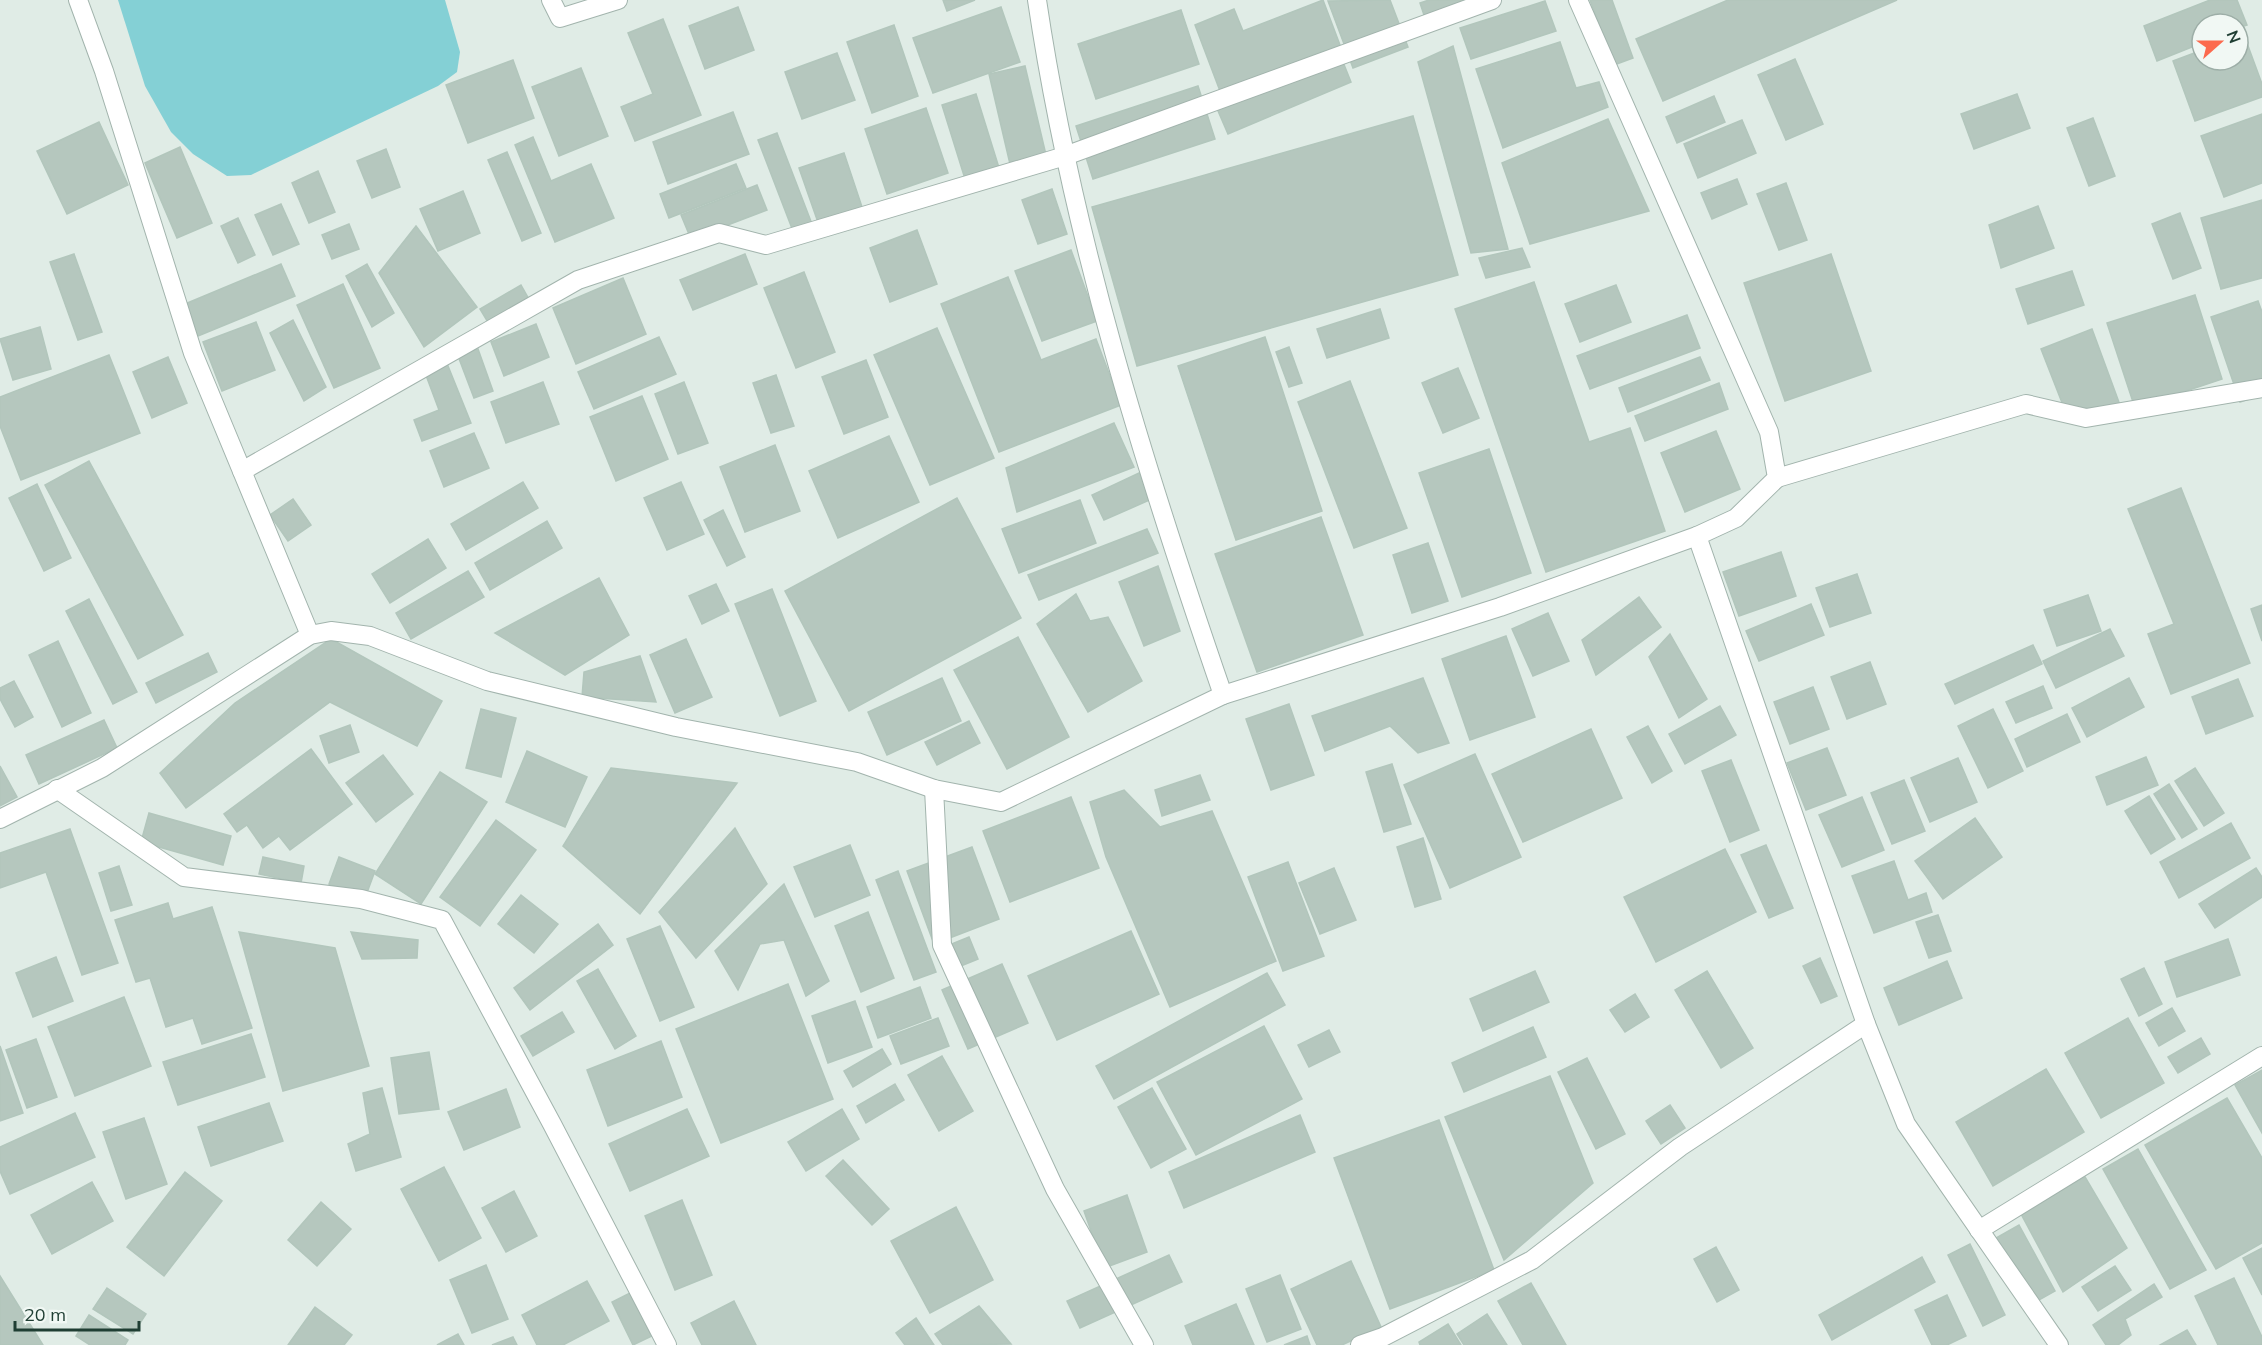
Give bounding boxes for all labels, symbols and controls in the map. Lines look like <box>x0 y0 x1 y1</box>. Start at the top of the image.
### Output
north arrow <box>2190 12 2250 72</box>
text: N <box>2223 27 2246 46</box>
scale bar <box>15 1294 140 1332</box>
text: 20 m <box>24 1303 66 1326</box>

